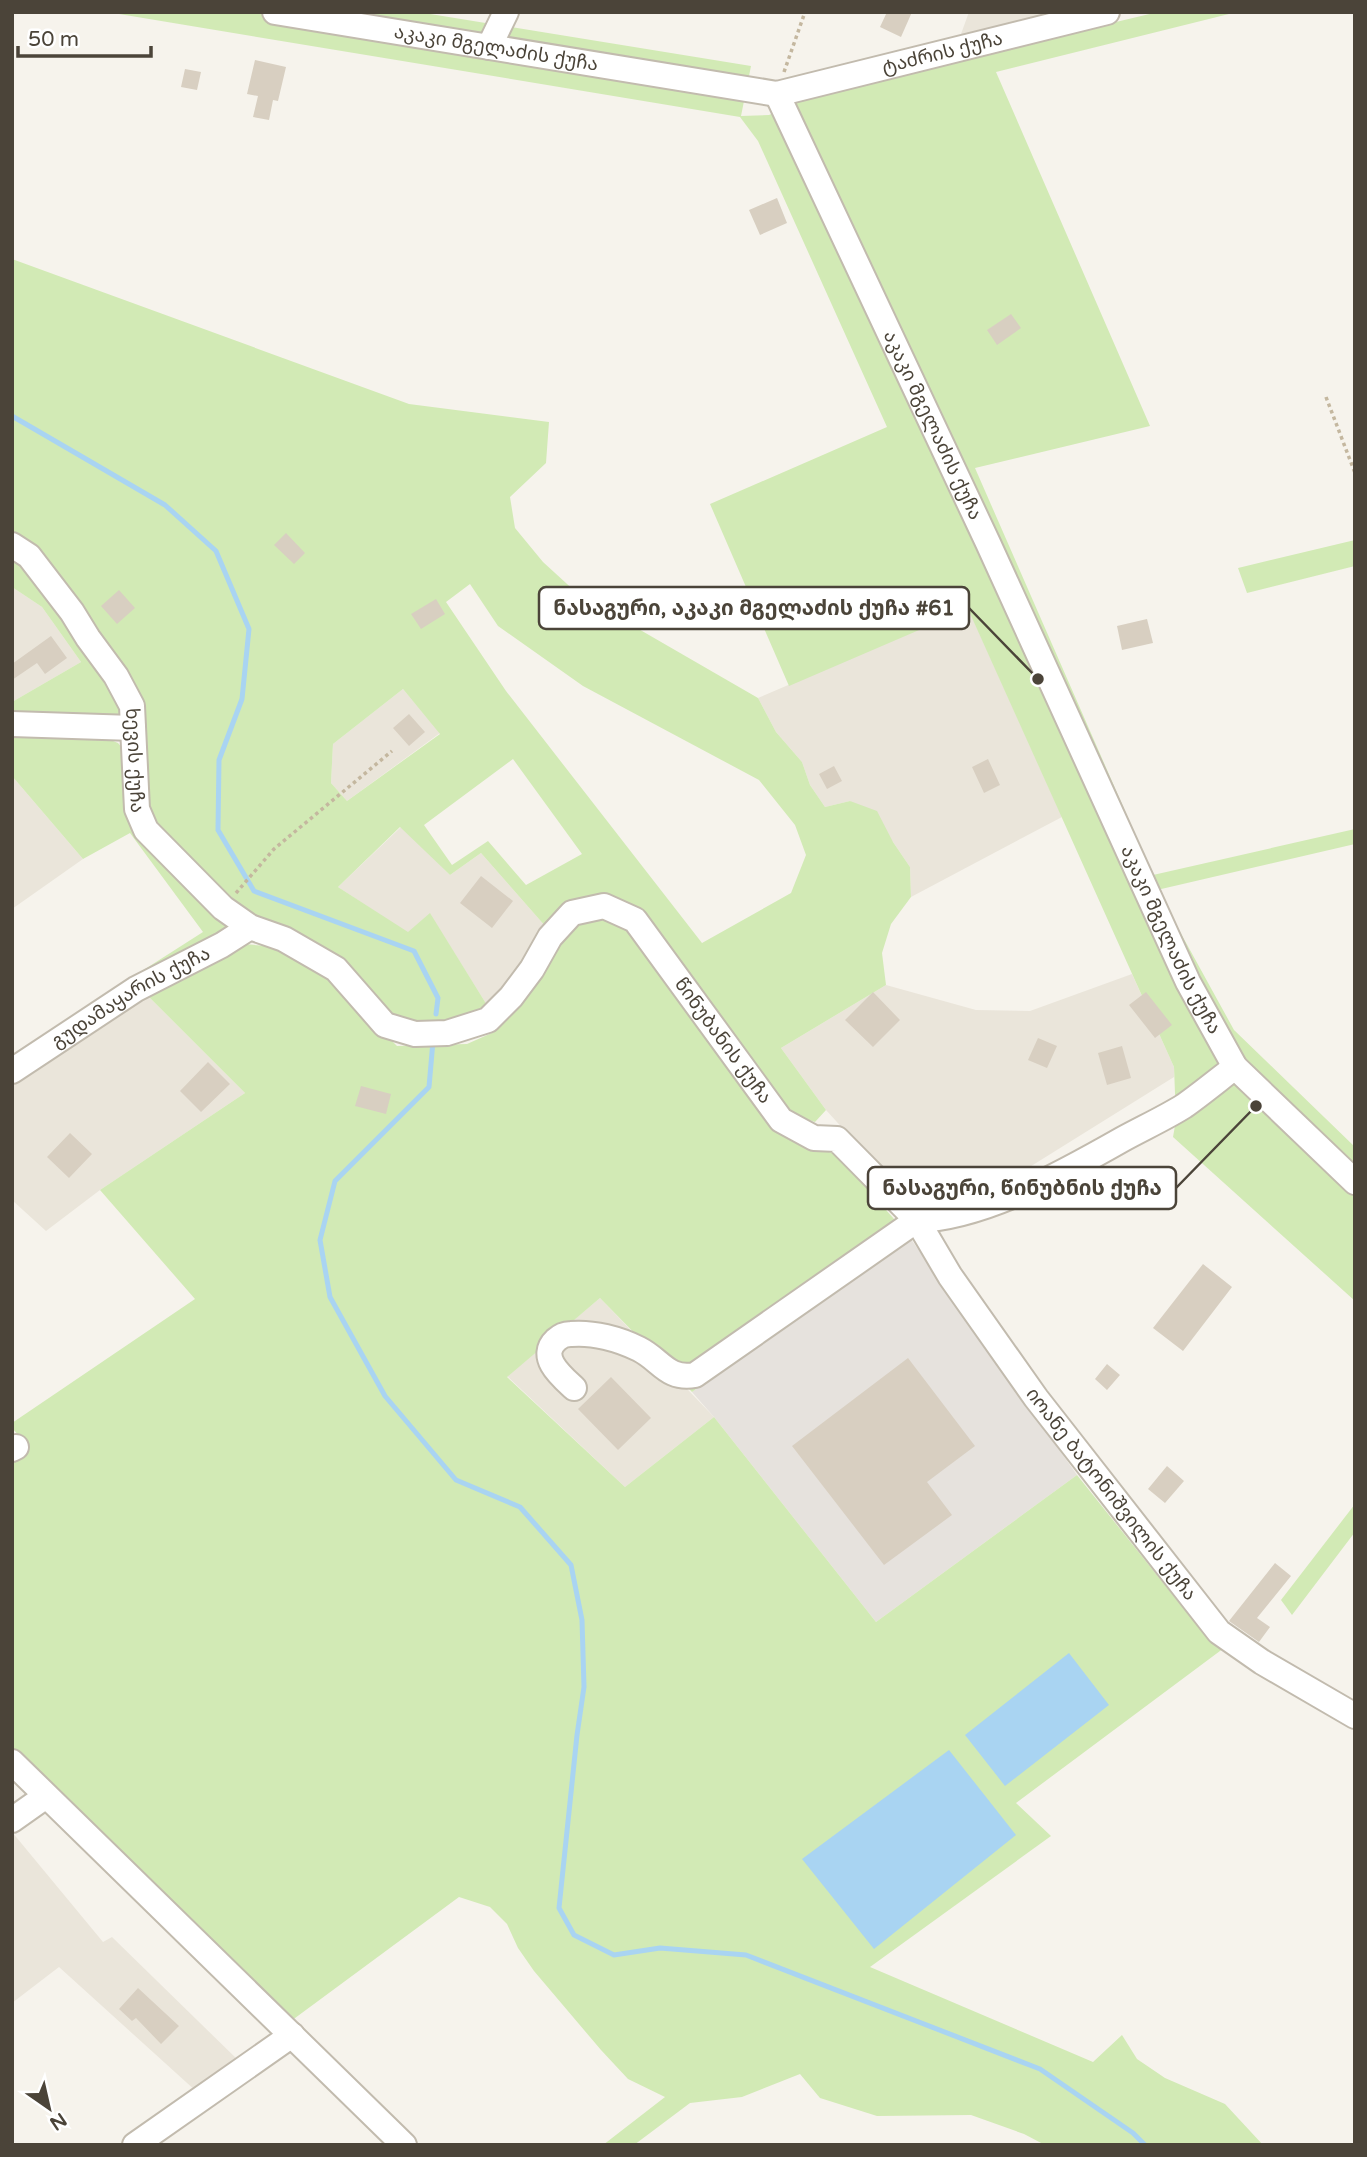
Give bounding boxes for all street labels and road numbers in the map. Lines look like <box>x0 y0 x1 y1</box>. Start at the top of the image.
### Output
street label: აკაკი მგელაძის ქუჩა <box>392 21 600 76</box>
street label: ტაძრის ქუჩა <box>880 27 1005 78</box>
street label: აკაკი მგელაძის ქუჩა <box>879 327 987 523</box>
street label: ხევის ქუჩა <box>121 707 148 813</box>
street label: აკაკი მგელაძის ქუჩა <box>1116 842 1226 1038</box>
street label: გუდამაყარის ქუჩა <box>47 942 214 1053</box>
street label: წინუბანის ქუჩა <box>670 973 776 1108</box>
street label: იოანე ბატონიშვილის ქუჩა <box>1021 1384 1201 1605</box>

